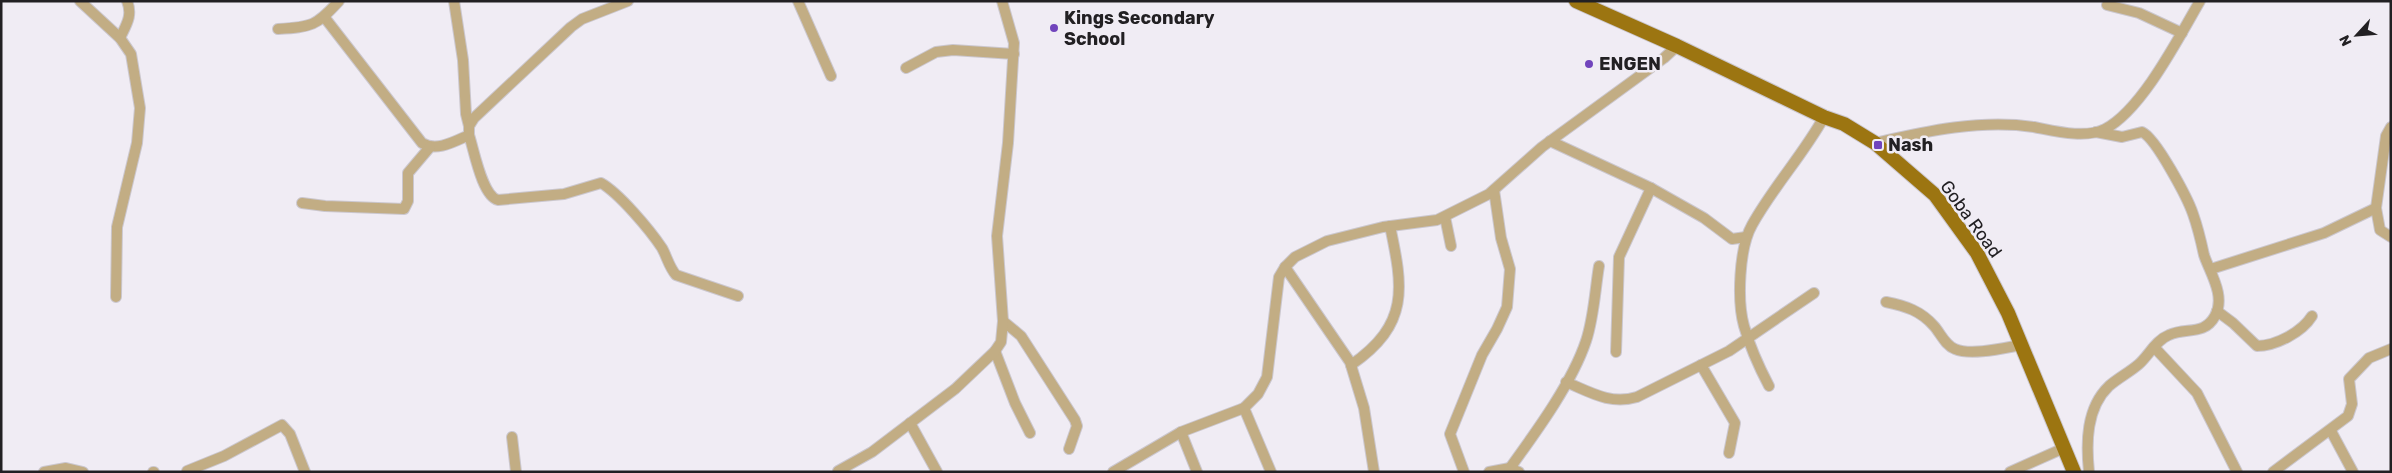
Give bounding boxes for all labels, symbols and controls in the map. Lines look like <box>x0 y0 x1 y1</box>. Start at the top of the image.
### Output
place label: Kings Secondary School <box>1064 7 1215 50</box>
north arrow <box>2332 10 2382 60</box>
marker: Kings Secondary School <box>1048 22 1060 34</box>
text: N <box>2336 32 2356 49</box>
place label: ENGEN <box>1599 53 1661 75</box>
marker: ENGEN <box>1583 58 1595 70</box>
place label: Nash <box>1888 134 1933 156</box>
marker: Nash <box>1872 139 1884 151</box>
street label: Goba Road <box>1936 176 2006 262</box>

